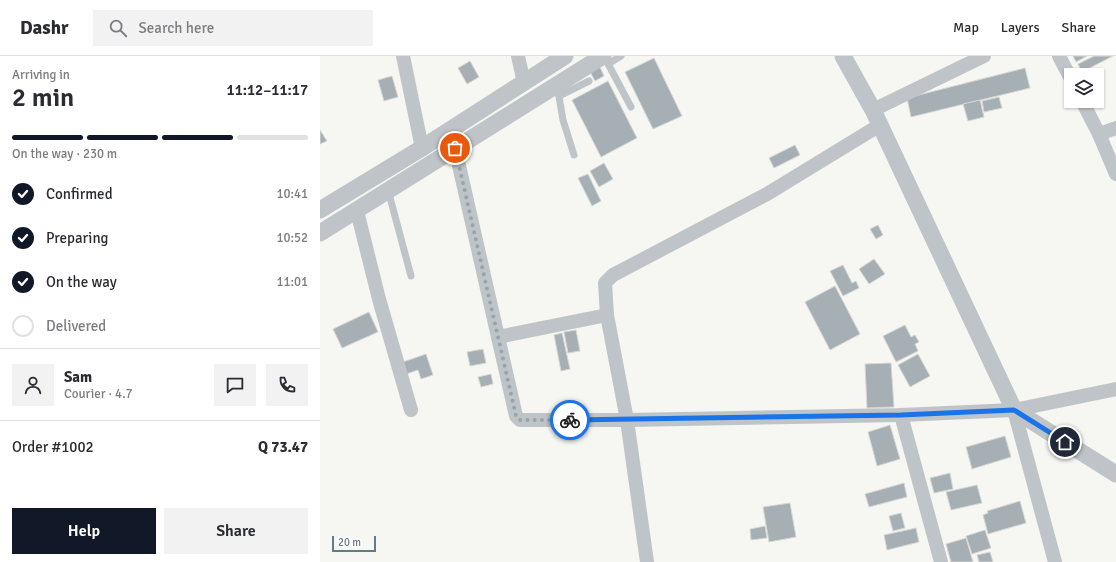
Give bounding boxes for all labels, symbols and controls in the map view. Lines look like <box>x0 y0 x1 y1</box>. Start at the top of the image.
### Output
search box <box>93 10 373 46</box>
text: Dashr <box>20 16 69 40</box>
icon: search <box>107 17 129 39</box>
text: Search here <box>139 19 214 37</box>
text: Map <box>953 19 979 36</box>
text: Layers <box>1001 19 1040 36</box>
text: Share <box>1062 19 1096 36</box>
text: Arriving in <box>12 67 70 83</box>
map controls <box>1064 68 1104 108</box>
button: layers <box>1064 68 1104 108</box>
text: 11:12–11:17 <box>227 81 308 99</box>
text: 2 min <box>12 82 74 114</box>
pin <box>438 131 472 165</box>
icon: bag <box>444 137 466 159</box>
text: On the way · 230 m <box>12 146 117 162</box>
icon: check <box>12 183 34 205</box>
text: Confirmed <box>46 185 113 203</box>
text: 10:41 <box>276 186 308 202</box>
icon: check <box>12 227 34 249</box>
text: Preparing <box>46 229 109 247</box>
text: 10:52 <box>276 230 308 246</box>
icon: check <box>12 271 34 293</box>
text: On the way <box>46 273 117 291</box>
text: 11:01 <box>276 274 308 290</box>
text: Delivered <box>46 317 106 335</box>
button: person <box>12 364 54 406</box>
button: chat <box>214 364 256 406</box>
button: phone <box>266 364 308 406</box>
text: Sam <box>64 368 92 386</box>
text: Courier · 4.7 <box>64 386 133 402</box>
courier <box>550 400 590 440</box>
icon: bike <box>559 409 581 431</box>
pin <box>1048 425 1082 459</box>
icon: home <box>1054 431 1076 453</box>
text: Order #1002 <box>12 438 94 456</box>
text: Q 73.47 <box>258 438 308 456</box>
button: Help <box>12 508 156 554</box>
button: Share <box>164 508 308 554</box>
scale bar <box>332 534 376 553</box>
text: 20 m <box>338 536 361 549</box>

